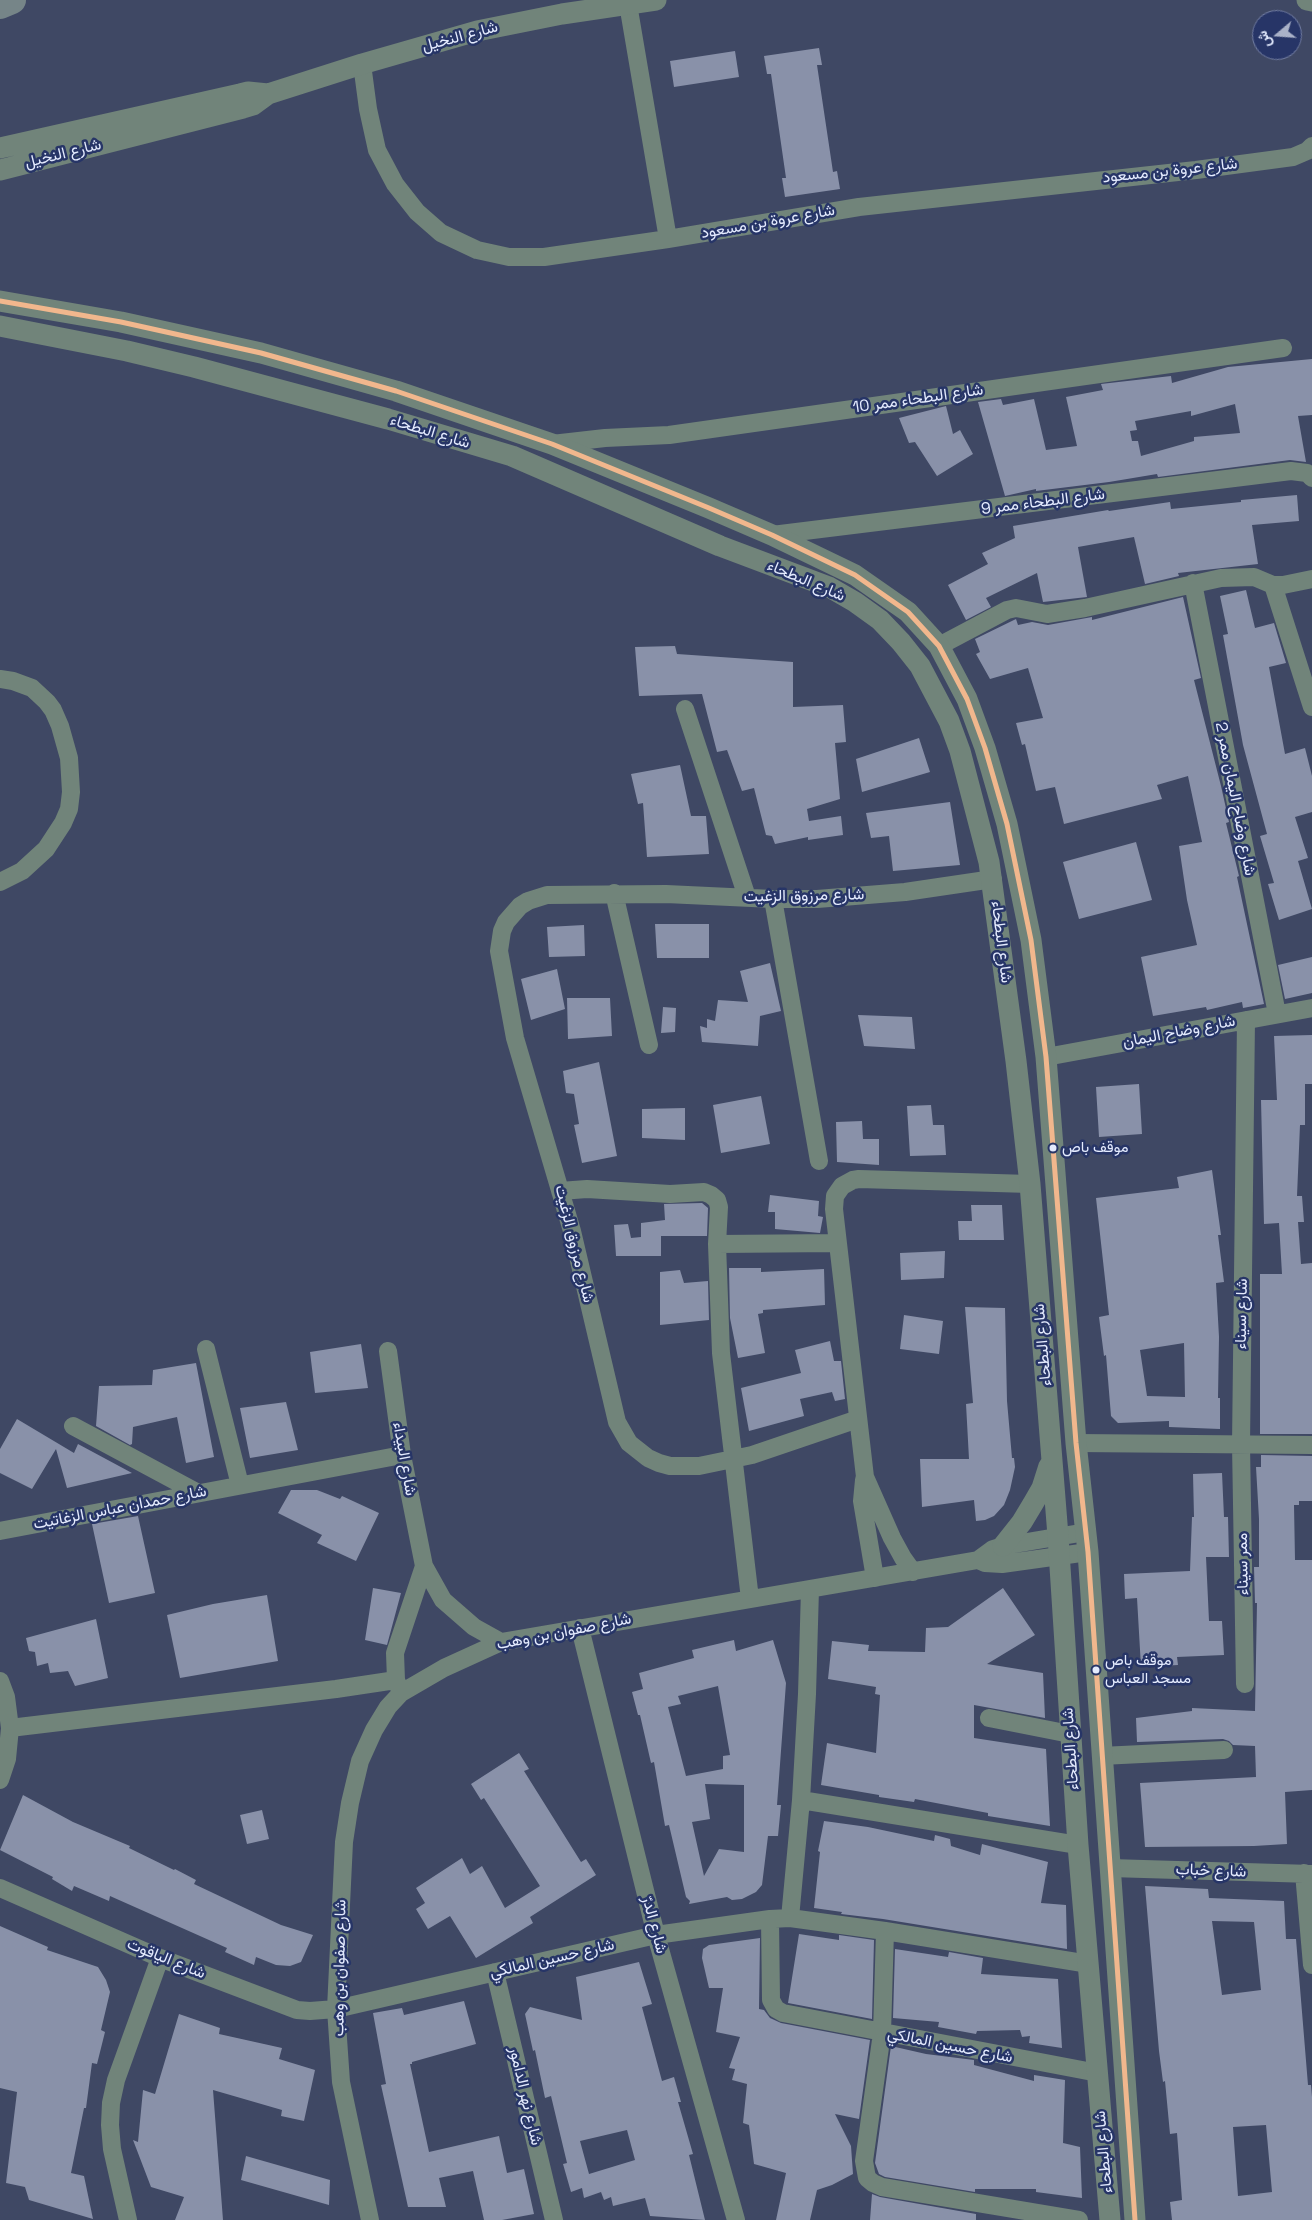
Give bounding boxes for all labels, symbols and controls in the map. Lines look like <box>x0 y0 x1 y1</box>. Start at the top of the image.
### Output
north arrow <box>1252 10 1302 60</box>
street label: شارع النخيل <box>420 18 500 56</box>
text: ش <box>1253 29 1275 50</box>
street label: شارع النخيل <box>23 135 103 173</box>
street label: شارع عروة بن مسعود <box>1102 154 1238 188</box>
street label: شارع عروة بن مسعود <box>700 201 836 243</box>
street label: شارع البطحاء ممر 10 <box>852 380 984 418</box>
street label: شارع البطحاء <box>388 411 472 453</box>
street label: شارع البطحاء ممر 9 <box>980 485 1106 519</box>
street label: شارع البطحاء <box>764 556 848 606</box>
street label: شارع وضاح اليمان ممر 2 <box>1211 721 1259 877</box>
street label: شارع مرزوق الزغيت <box>744 885 864 907</box>
street label: شارع البطحاء <box>986 900 1016 984</box>
street label: شارع وضاح اليمان <box>1121 1012 1237 1052</box>
place label: موقف باص <box>1062 1139 1128 1157</box>
marker: موقف باص <box>1048 1143 1058 1153</box>
street label: شارع مرزوق الزغيت <box>550 1183 598 1305</box>
street label: شارع سيناء <box>1232 1278 1252 1350</box>
street label: شارع البطحاء <box>1030 1303 1056 1387</box>
street label: شارع البيداء <box>388 1421 420 1497</box>
street label: شارع حمدان عباس الزغاتيت <box>32 1482 208 1534</box>
street label: ممر سيناء <box>1233 1533 1253 1595</box>
street label: شارع صفوان بن وهب <box>495 1610 633 1654</box>
place label: موقف باص مسجد العباس <box>1105 1652 1191 1687</box>
marker: موقف باص مسجد العباس <box>1091 1665 1101 1675</box>
street label: شارع البطحاء <box>1059 1707 1083 1791</box>
street label: شارع خباب <box>1175 1860 1247 1882</box>
street label: شارع الدرّ <box>637 1894 671 1956</box>
street label: شارع صفوان بن وهب <box>329 1899 351 2037</box>
street label: شارع الياقوت <box>124 1935 208 1983</box>
street label: شارع حسين المالكي <box>488 1935 616 1983</box>
street label: شارع حسين المالكي <box>886 2024 1014 2068</box>
street label: شارع نهر الدامور <box>504 2045 546 2147</box>
street label: شارع البطحاء <box>1091 2110 1117 2194</box>

